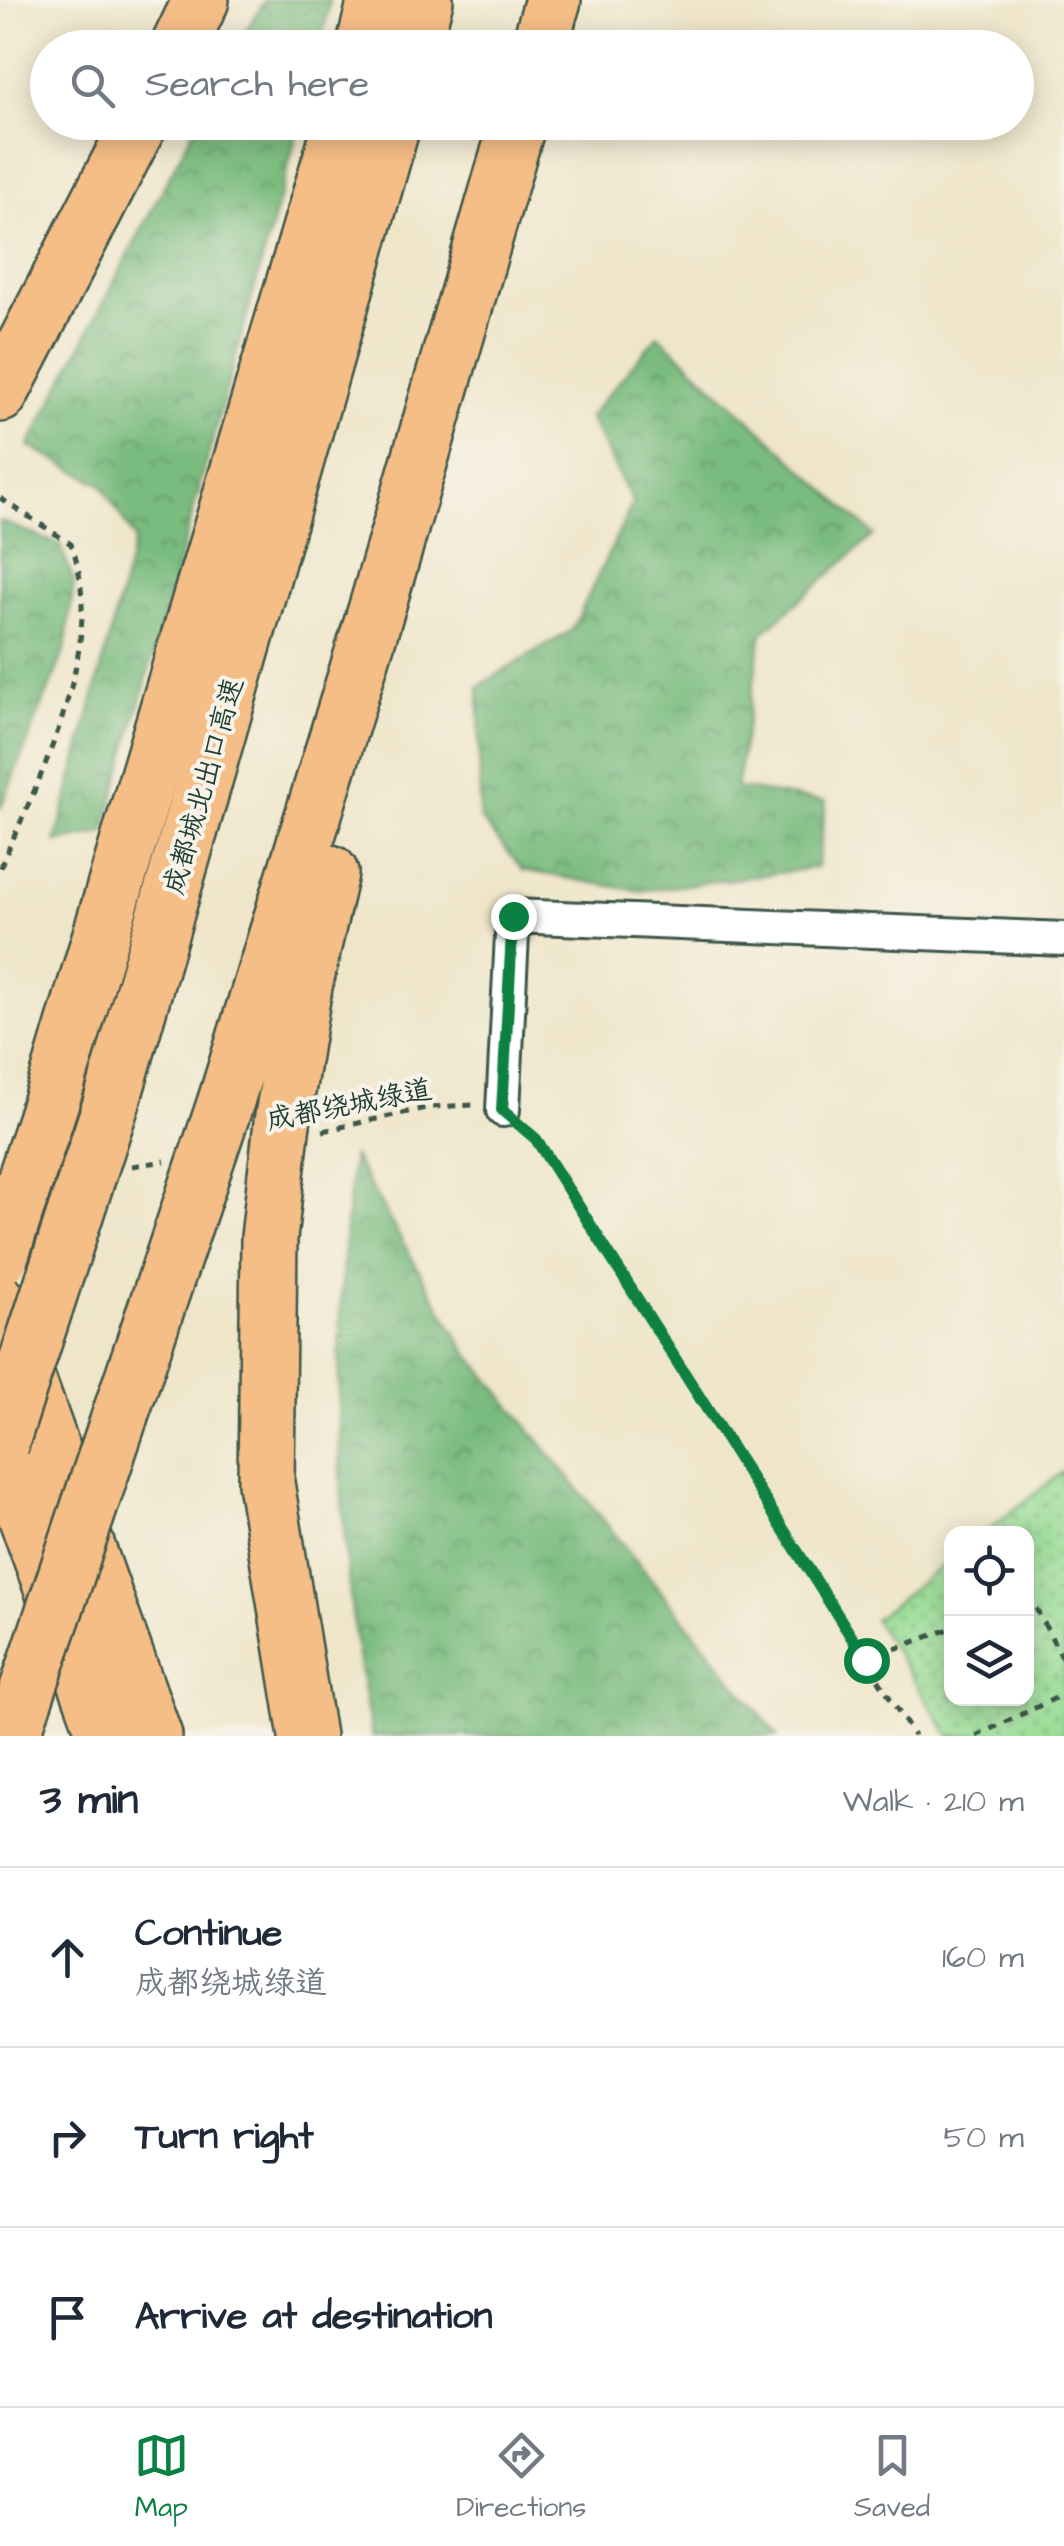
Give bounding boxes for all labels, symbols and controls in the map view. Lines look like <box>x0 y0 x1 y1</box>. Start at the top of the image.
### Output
search box <box>30 30 1034 140</box>
icon: search <box>65 58 120 113</box>
text: Search here <box>145 59 369 111</box>
street label: 成都城北出口高速 <box>154 673 254 899</box>
route end <box>491 894 537 940</box>
street label: 成都绕城绿道 <box>263 1070 435 1140</box>
map controls <box>944 1526 1034 1706</box>
button: locate <box>944 1526 1034 1616</box>
button: layers <box>944 1616 1034 1706</box>
route start <box>844 1638 890 1684</box>
text: 3 min <box>40 1772 138 1830</box>
text: Walk · 210 m <box>843 1779 1024 1824</box>
text: Continue <box>135 1908 282 1960</box>
icon: ahead <box>40 1930 95 1985</box>
text: 160 m <box>942 1935 1024 1980</box>
text: 成都绕城绿道 <box>135 1961 327 2006</box>
icon: right <box>40 2110 95 2165</box>
text: Turn right <box>135 2111 314 2163</box>
text: 50 m <box>943 2115 1024 2160</box>
icon: arrive <box>40 2290 95 2345</box>
text: Arrive at destination <box>135 2291 492 2343</box>
tab: Map <box>134 2428 189 2527</box>
tab: Directions <box>456 2428 586 2527</box>
tab: Saved <box>854 2428 930 2527</box>

